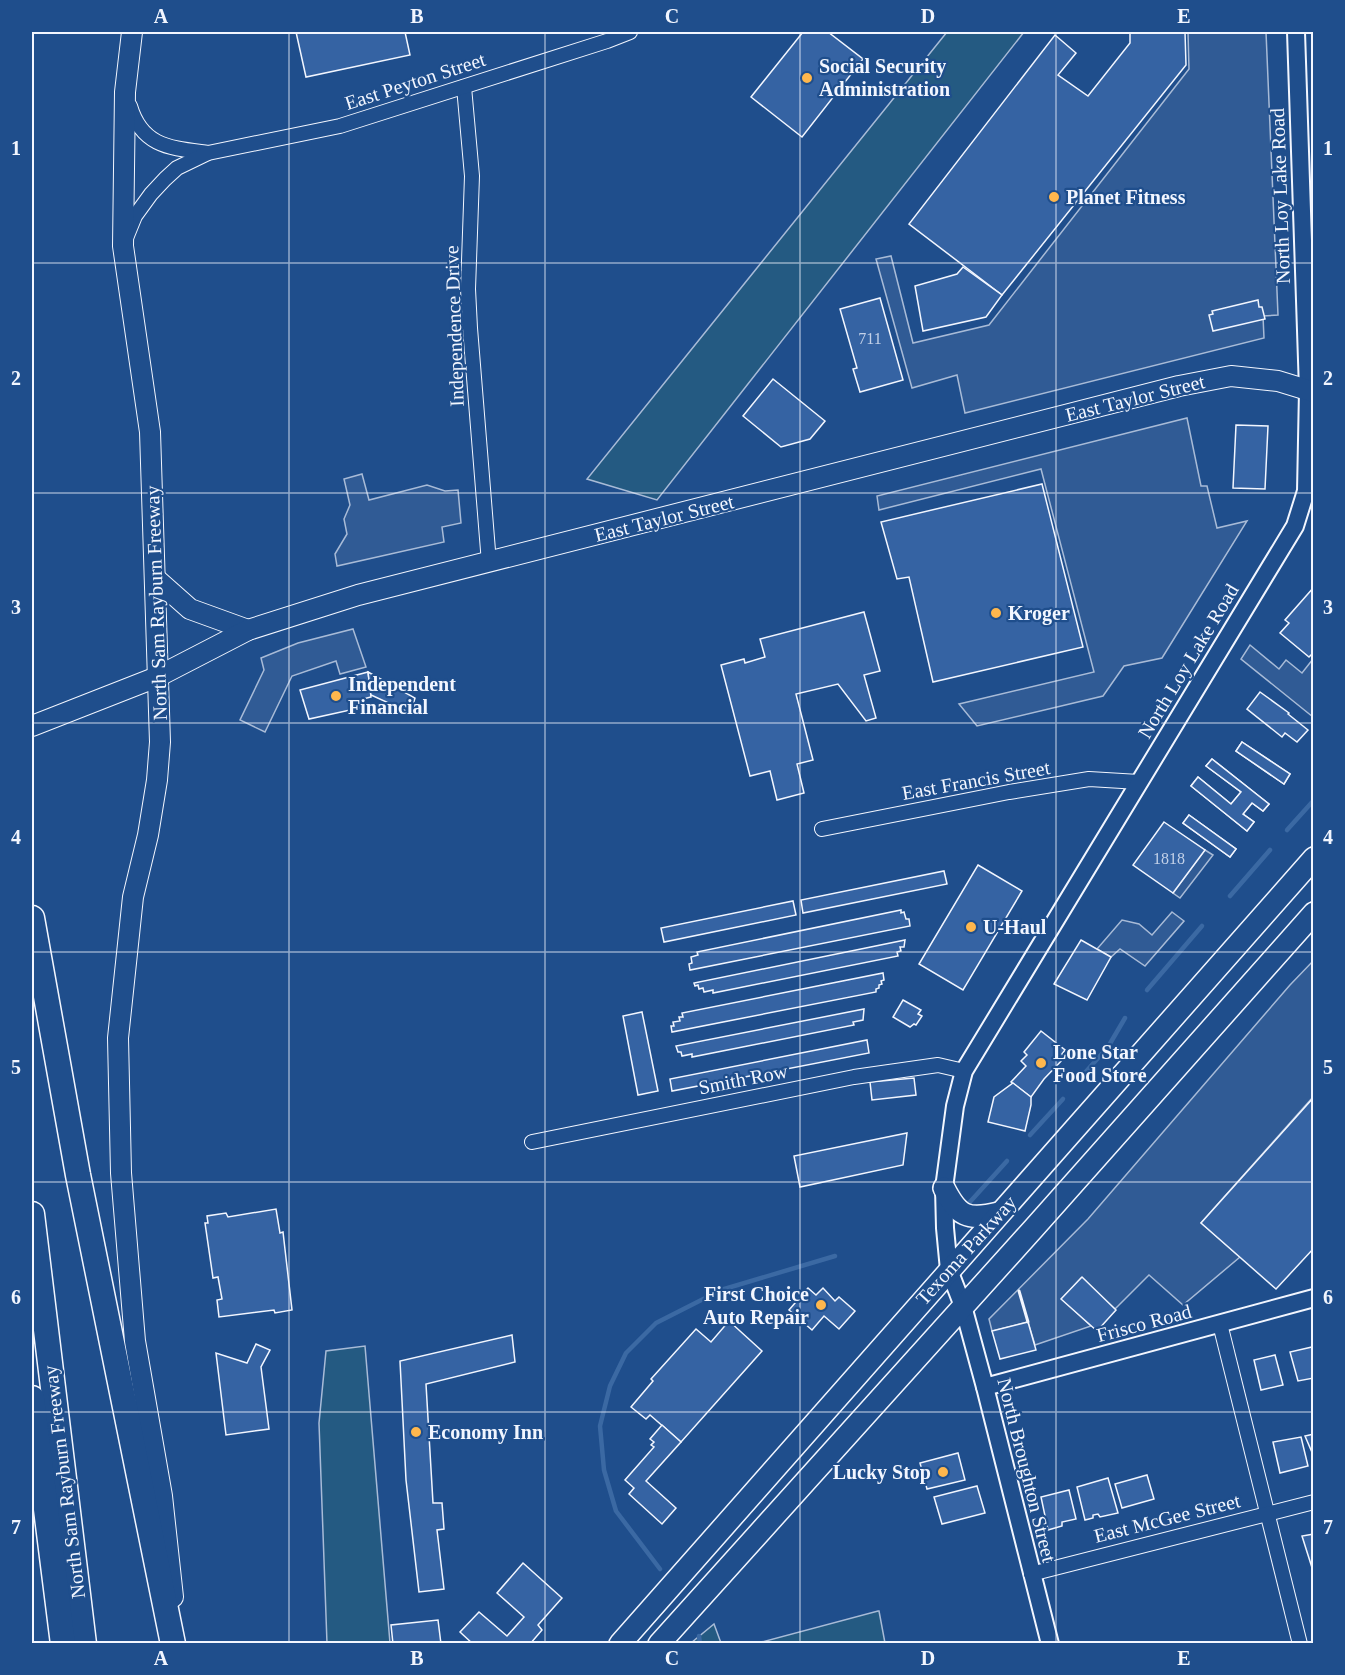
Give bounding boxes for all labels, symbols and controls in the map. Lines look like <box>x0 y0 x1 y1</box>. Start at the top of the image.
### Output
text: A <box>154 5 169 27</box>
text: B <box>410 5 424 27</box>
text: C <box>665 5 679 27</box>
text: D <box>921 5 935 27</box>
text: E <box>1177 5 1191 27</box>
street label: East Peyton Street <box>342 48 489 115</box>
place label: Social Security Administration <box>819 55 950 100</box>
marker: Social Security Administration <box>800 71 814 85</box>
street label: North Loy Lake Road <box>1266 108 1295 284</box>
text: 1 <box>11 137 21 159</box>
text: 1 <box>1323 137 1333 159</box>
place label: Planet Fitness <box>1066 186 1186 208</box>
marker: Planet Fitness <box>1047 190 1061 204</box>
street label: Independence Drive <box>440 245 469 407</box>
house number: 711 <box>858 330 882 347</box>
text: 2 <box>11 367 21 389</box>
text: 2 <box>1323 367 1333 389</box>
street label: East Taylor Street <box>1063 370 1208 427</box>
street label: North Sam Rayburn Freeway <box>141 485 172 721</box>
street label: East Taylor Street <box>592 490 737 547</box>
street label: North Loy Lake Road <box>1133 580 1244 743</box>
text: 3 <box>11 596 21 618</box>
text: 3 <box>1323 596 1333 618</box>
place label: Kroger <box>1008 602 1070 625</box>
marker: Kroger <box>989 606 1003 620</box>
place label: Independent Financial <box>348 673 456 718</box>
marker: Independent Financial <box>329 689 343 703</box>
street label: East Francis Street <box>900 756 1052 804</box>
text: 4 <box>11 826 21 848</box>
text: 4 <box>1323 826 1333 848</box>
house number: 1818 <box>1153 850 1185 867</box>
place label: U-Haul <box>983 916 1047 938</box>
marker: U-Haul <box>964 920 978 934</box>
place label: Lone Star Food Store <box>1053 1041 1147 1086</box>
text: 5 <box>11 1056 21 1078</box>
marker: Lone Star Food Store <box>1034 1056 1048 1070</box>
text: 5 <box>1323 1056 1333 1078</box>
street label: Smith Row <box>696 1059 790 1098</box>
street label: Texoma Parkway <box>911 1191 1021 1310</box>
place label: First Choice Auto Repair <box>703 1283 809 1329</box>
text: 6 <box>11 1286 21 1308</box>
text: 6 <box>1323 1286 1333 1308</box>
marker: First Choice Auto Repair <box>814 1298 828 1312</box>
street label: Frisco Road <box>1094 1300 1194 1346</box>
street label: North Sam Rayburn Freeway <box>39 1364 90 1600</box>
street label: North Broughton Street <box>993 1376 1061 1565</box>
place label: Economy Inn <box>428 1421 543 1444</box>
marker: Economy Inn <box>409 1425 423 1439</box>
place label: Lucky Stop <box>833 1461 931 1484</box>
marker: Lucky Stop <box>936 1465 950 1479</box>
street label: East McGee Street <box>1092 1489 1243 1547</box>
text: 7 <box>11 1516 21 1538</box>
text: 7 <box>1323 1516 1333 1538</box>
text: A <box>154 1647 169 1669</box>
text: B <box>410 1647 424 1669</box>
text: C <box>665 1647 679 1669</box>
text: D <box>921 1647 935 1669</box>
text: E <box>1177 1647 1191 1669</box>

